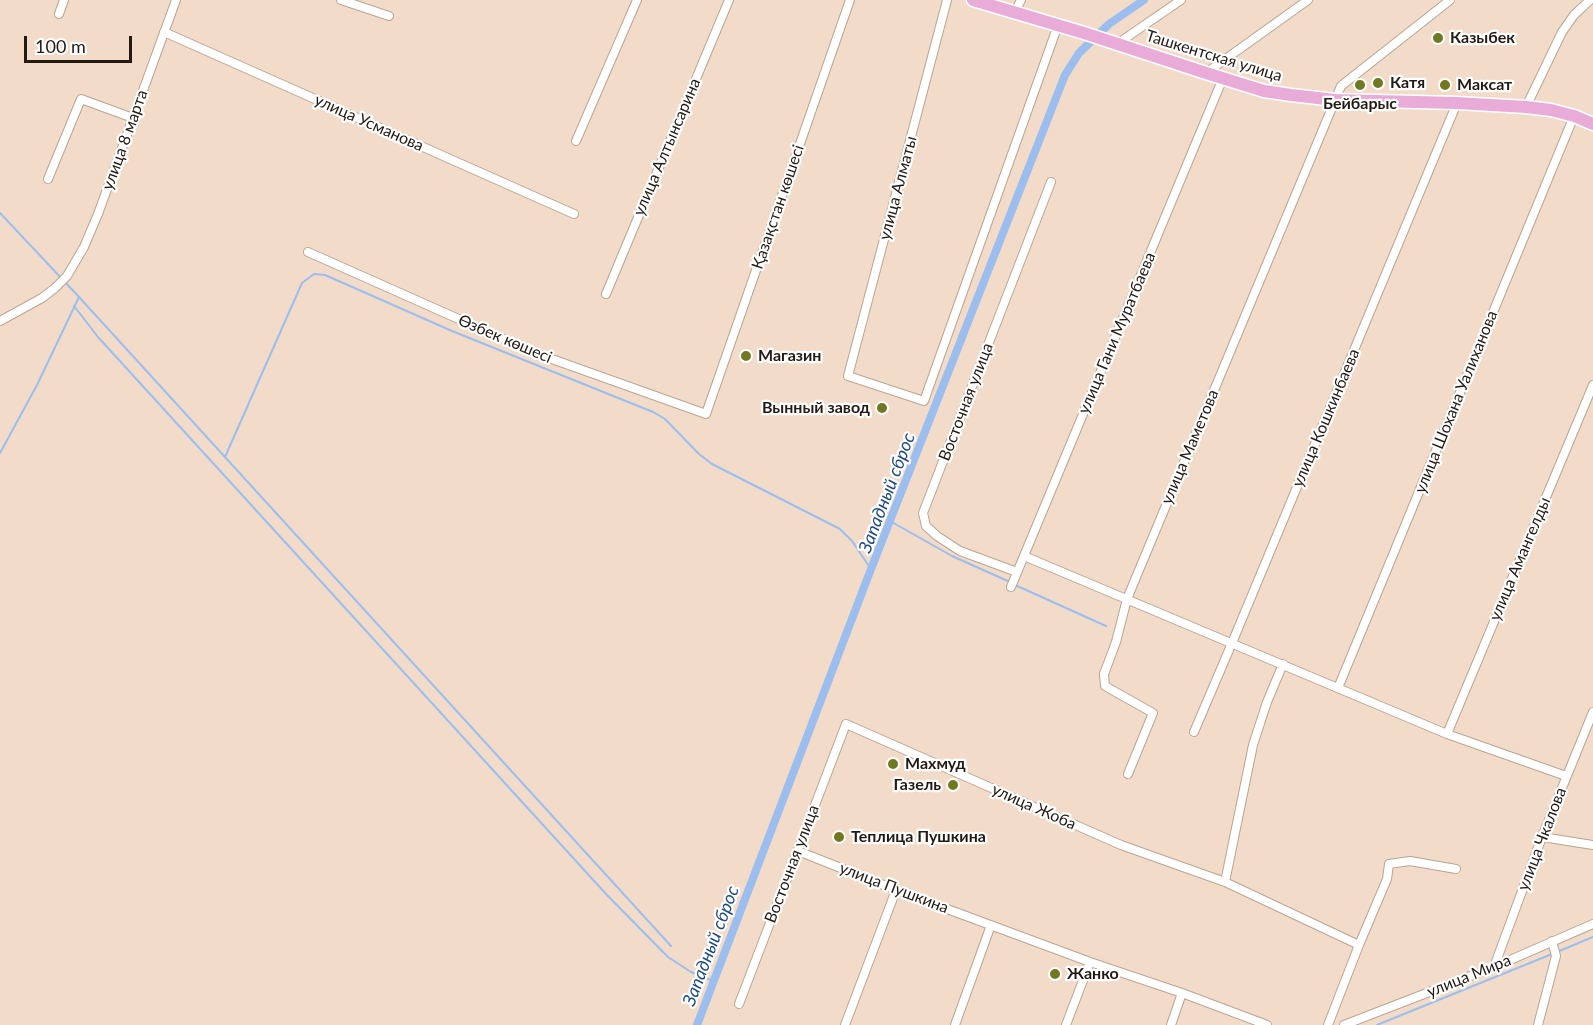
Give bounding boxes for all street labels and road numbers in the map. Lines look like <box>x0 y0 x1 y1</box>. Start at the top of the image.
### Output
street label: Ташкентская улица <box>1144 26 1284 86</box>
street label: улица Алтынсарина <box>629 75 705 219</box>
street label: улица 8 марта <box>98 87 152 193</box>
street label: улица Усманова <box>312 90 426 156</box>
street label: улица Алматы <box>875 134 921 242</box>
street label: Қазақстан көшесі <box>748 142 808 272</box>
street label: улица Гани Муратбаева <box>1074 249 1160 417</box>
street label: улица Шохана Уалиханова <box>1410 308 1502 496</box>
street label: Өзбек көшесі <box>455 311 555 367</box>
street label: Восточная улица <box>935 340 997 464</box>
street label: улица Кошкинбаева <box>1288 346 1364 490</box>
street label: улица Маметова <box>1157 387 1223 507</box>
street label: улица Амангелды <box>1485 494 1555 624</box>
street label: улица Жоба <box>989 780 1079 834</box>
street label: улица Чкалова <box>1514 785 1570 893</box>
street label: Восточная улица <box>761 802 823 926</box>
street label: улица Пушкина <box>837 858 951 918</box>
street label: улица Мира <box>1424 950 1514 1002</box>

